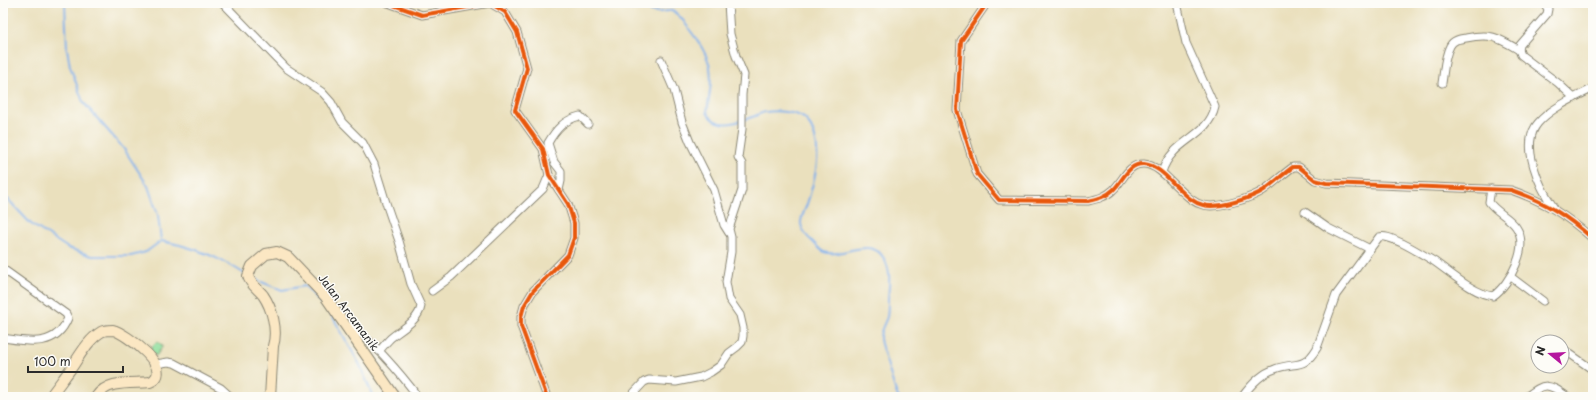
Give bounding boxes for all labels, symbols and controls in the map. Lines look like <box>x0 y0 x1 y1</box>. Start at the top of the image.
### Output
street label: Jalan Arcamanik <box>314 270 384 354</box>
north arrow <box>1530 334 1570 374</box>
text: N <box>1531 344 1550 358</box>
scale bar <box>28 348 123 374</box>
text: 100 m <box>34 352 71 370</box>

